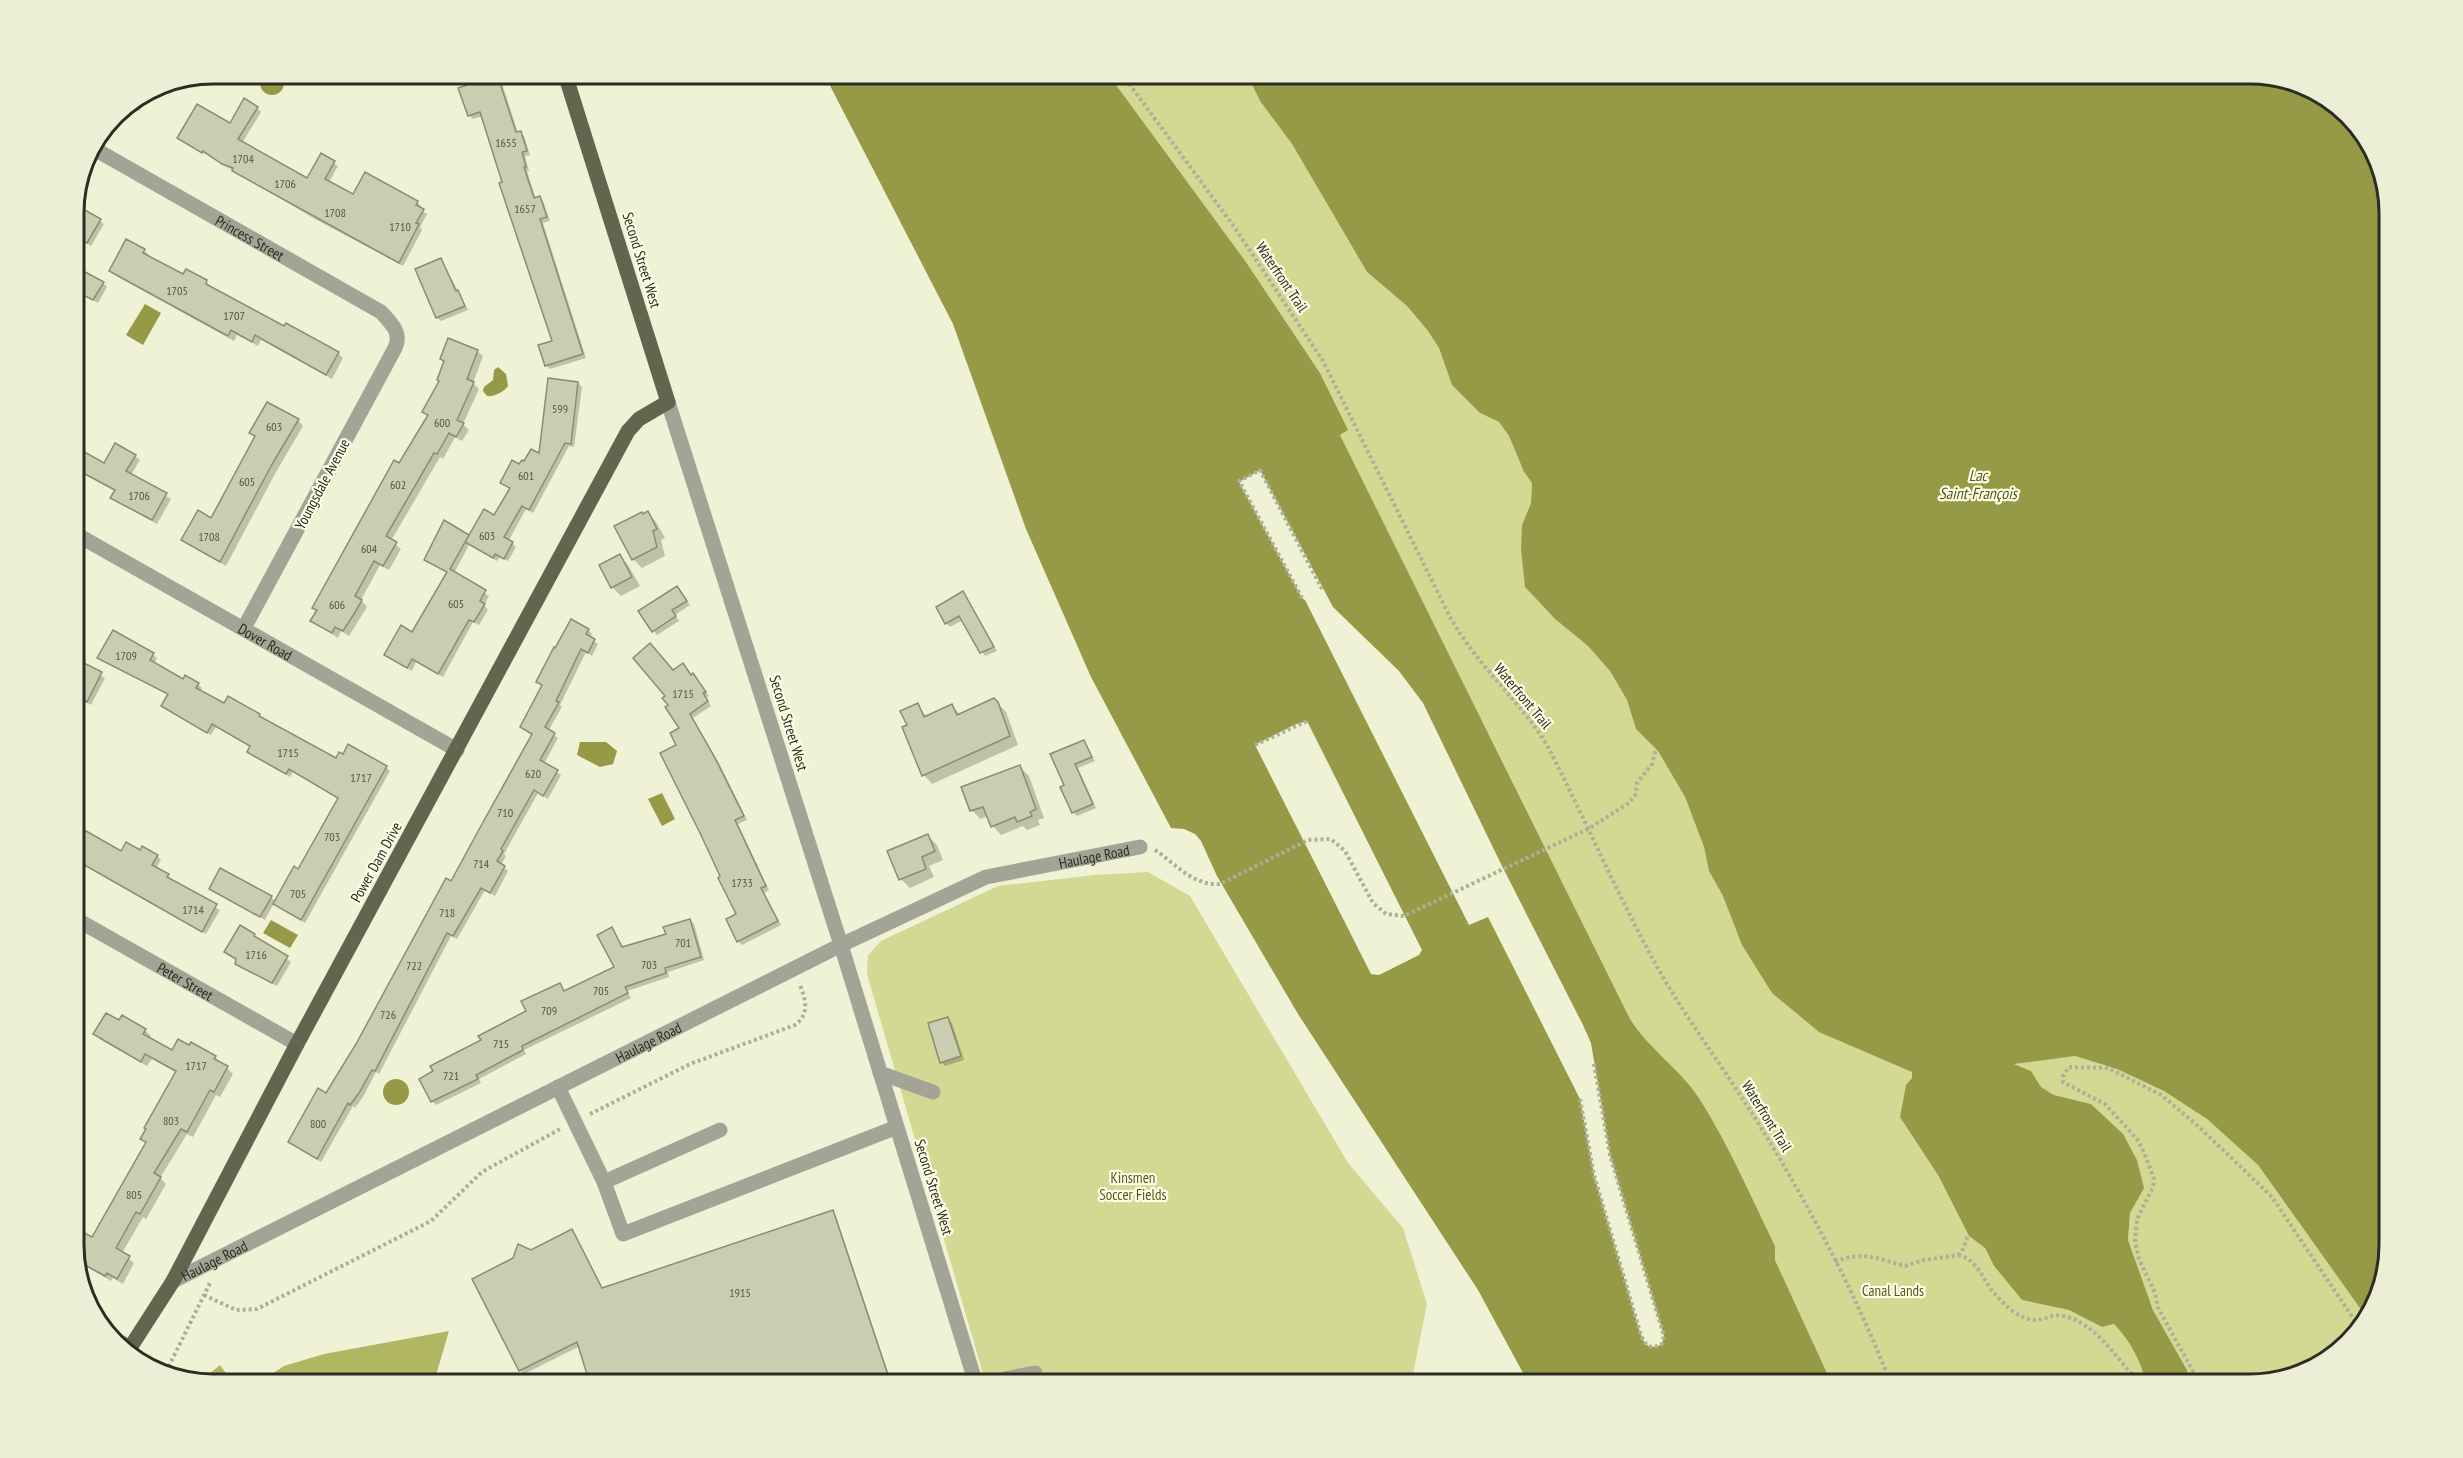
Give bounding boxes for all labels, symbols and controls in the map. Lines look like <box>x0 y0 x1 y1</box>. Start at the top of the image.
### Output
house number: 1655 <box>495 135 517 150</box>
house number: 1704 <box>232 151 254 166</box>
house number: 1706 <box>274 176 296 191</box>
house number: 1657 <box>514 201 536 216</box>
house number: 1708 <box>324 205 346 220</box>
street label: Princess Street <box>212 210 288 265</box>
street label: Second Street West <box>618 210 666 310</box>
house number: 1710 <box>389 219 411 234</box>
street label: Waterfront Trail <box>1252 238 1313 316</box>
house number: 1705 <box>166 283 188 298</box>
house number: 1707 <box>223 308 245 323</box>
house number: 599 <box>552 401 568 416</box>
house number: 600 <box>434 415 450 430</box>
house number: 603 <box>266 419 282 434</box>
street label: Youngsdale Avenue <box>290 435 354 533</box>
water label: Lac Saint-François <box>1939 465 2019 503</box>
house number: 601 <box>518 468 534 483</box>
house number: 605 <box>239 474 255 489</box>
house number: 602 <box>390 477 406 492</box>
house number: 1706 <box>128 488 150 503</box>
house number: 603 <box>479 528 495 543</box>
house number: 1708 <box>198 529 220 544</box>
house number: 604 <box>361 541 378 556</box>
house number: 605 <box>448 596 464 611</box>
house number: 606 <box>329 597 345 612</box>
street label: Dover Road <box>235 619 296 664</box>
house number: 1709 <box>115 648 137 663</box>
street label: Waterfront Trail <box>1490 659 1556 733</box>
street label: Second Street West <box>765 673 813 773</box>
house number: 1715 <box>672 686 694 701</box>
house number: 1715 <box>277 745 299 760</box>
house number: 620 <box>525 766 541 781</box>
house number: 1717 <box>350 770 372 785</box>
house number: 710 <box>497 805 513 820</box>
street label: Power Dam Drive <box>346 818 406 906</box>
house number: 703 <box>324 829 340 844</box>
street label: Haulage Road <box>1057 840 1131 872</box>
house number: 714 <box>473 856 490 871</box>
house number: 1733 <box>731 875 753 890</box>
house number: 705 <box>290 886 306 901</box>
house number: 1714 <box>182 902 204 917</box>
house number: 718 <box>439 905 455 920</box>
house number: 701 <box>675 935 691 950</box>
house number: 1716 <box>245 947 267 962</box>
house number: 703 <box>641 957 657 972</box>
street label: Peter Street <box>154 958 217 1004</box>
house number: 722 <box>406 958 422 973</box>
house number: 705 <box>593 983 609 998</box>
house number: 709 <box>541 1003 557 1018</box>
house number: 726 <box>380 1007 396 1022</box>
street label: Haulage Road <box>612 1017 685 1067</box>
house number: 715 <box>493 1036 509 1051</box>
house number: 1717 <box>185 1058 207 1073</box>
house number: 721 <box>443 1068 459 1083</box>
street label: Waterfront Trail <box>1738 1077 1797 1155</box>
house number: 803 <box>163 1113 179 1128</box>
house number: 800 <box>310 1116 326 1131</box>
street label: Second Street West <box>910 1137 958 1237</box>
park label: Kinsmen Soccer Fields <box>1099 1168 1167 1204</box>
house number: 805 <box>126 1187 142 1202</box>
street label: Haulage Road <box>178 1236 250 1285</box>
park label: Canal Lands <box>1862 1281 1924 1300</box>
house number: 1915 <box>729 1285 751 1300</box>

